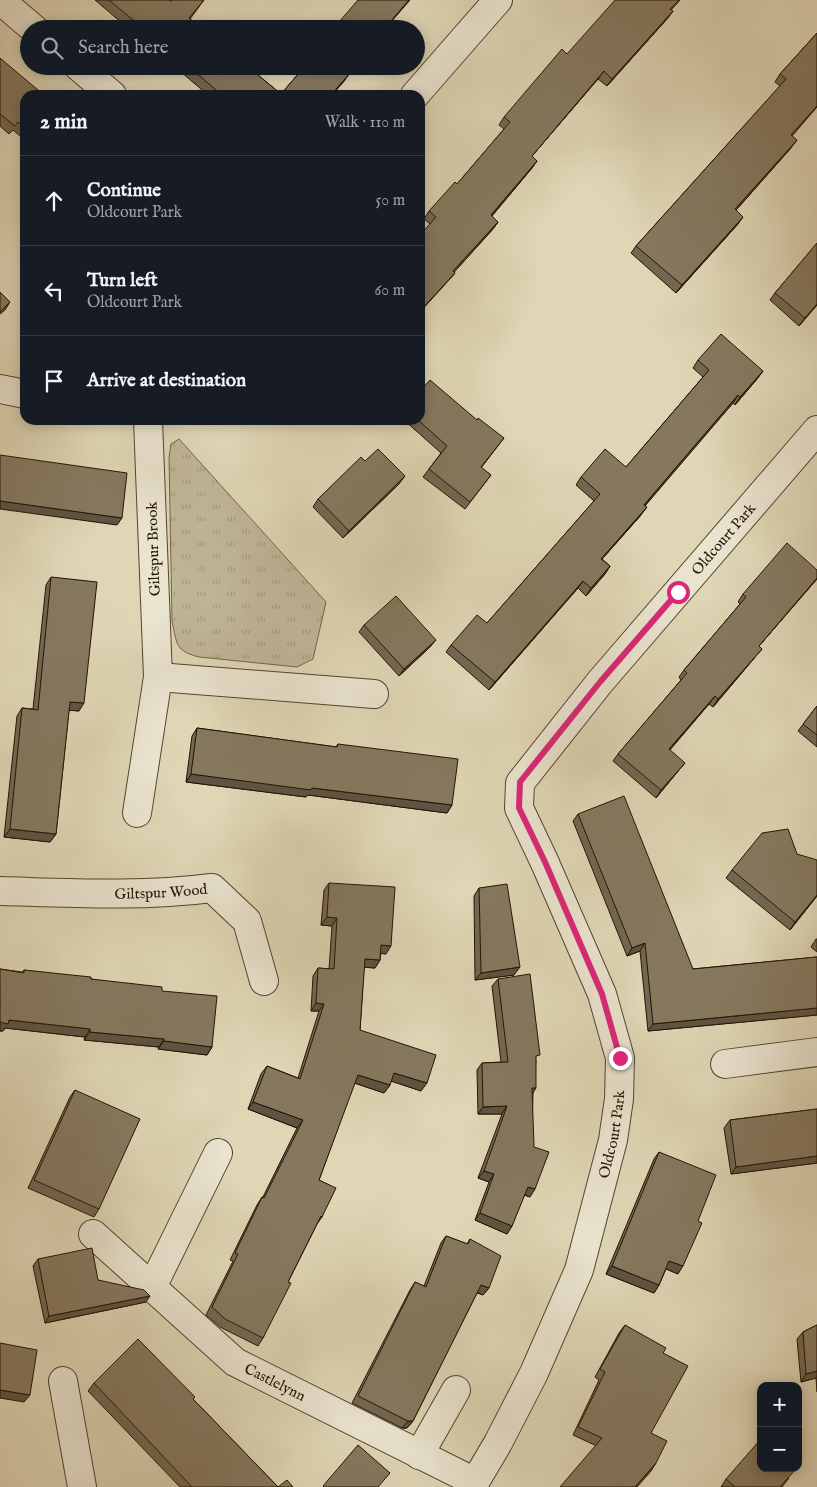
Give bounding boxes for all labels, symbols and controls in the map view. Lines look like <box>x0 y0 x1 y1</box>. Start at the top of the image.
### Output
search box <box>20 20 425 75</box>
icon: search <box>38 34 66 62</box>
text: Search here <box>78 36 169 60</box>
text: 2 min <box>40 109 87 136</box>
text: Walk · 110 m <box>325 113 405 133</box>
text: Continue <box>87 179 161 203</box>
icon: ahead <box>40 187 68 215</box>
text: 50 m <box>376 191 405 211</box>
text: Oldcourt Park <box>87 203 182 223</box>
text: Turn left <box>87 269 158 293</box>
icon: left <box>40 277 68 305</box>
text: 60 m <box>375 281 405 301</box>
text: Oldcourt Park <box>87 293 182 313</box>
icon: arrive <box>40 367 68 395</box>
text: Arrive at destination <box>87 369 246 393</box>
street label: Oldcourt Park <box>687 498 761 579</box>
street label: Giltspur Brook <box>142 500 165 597</box>
route start <box>667 581 690 604</box>
street label: Giltspur Wood <box>114 880 209 904</box>
route end <box>609 1047 632 1070</box>
street label: Oldcourt Park <box>594 1089 629 1180</box>
street label: Castlelynn <box>241 1359 309 1406</box>
map controls <box>757 1382 802 1472</box>
button: + <box>757 1382 802 1427</box>
button: − <box>757 1427 802 1472</box>

